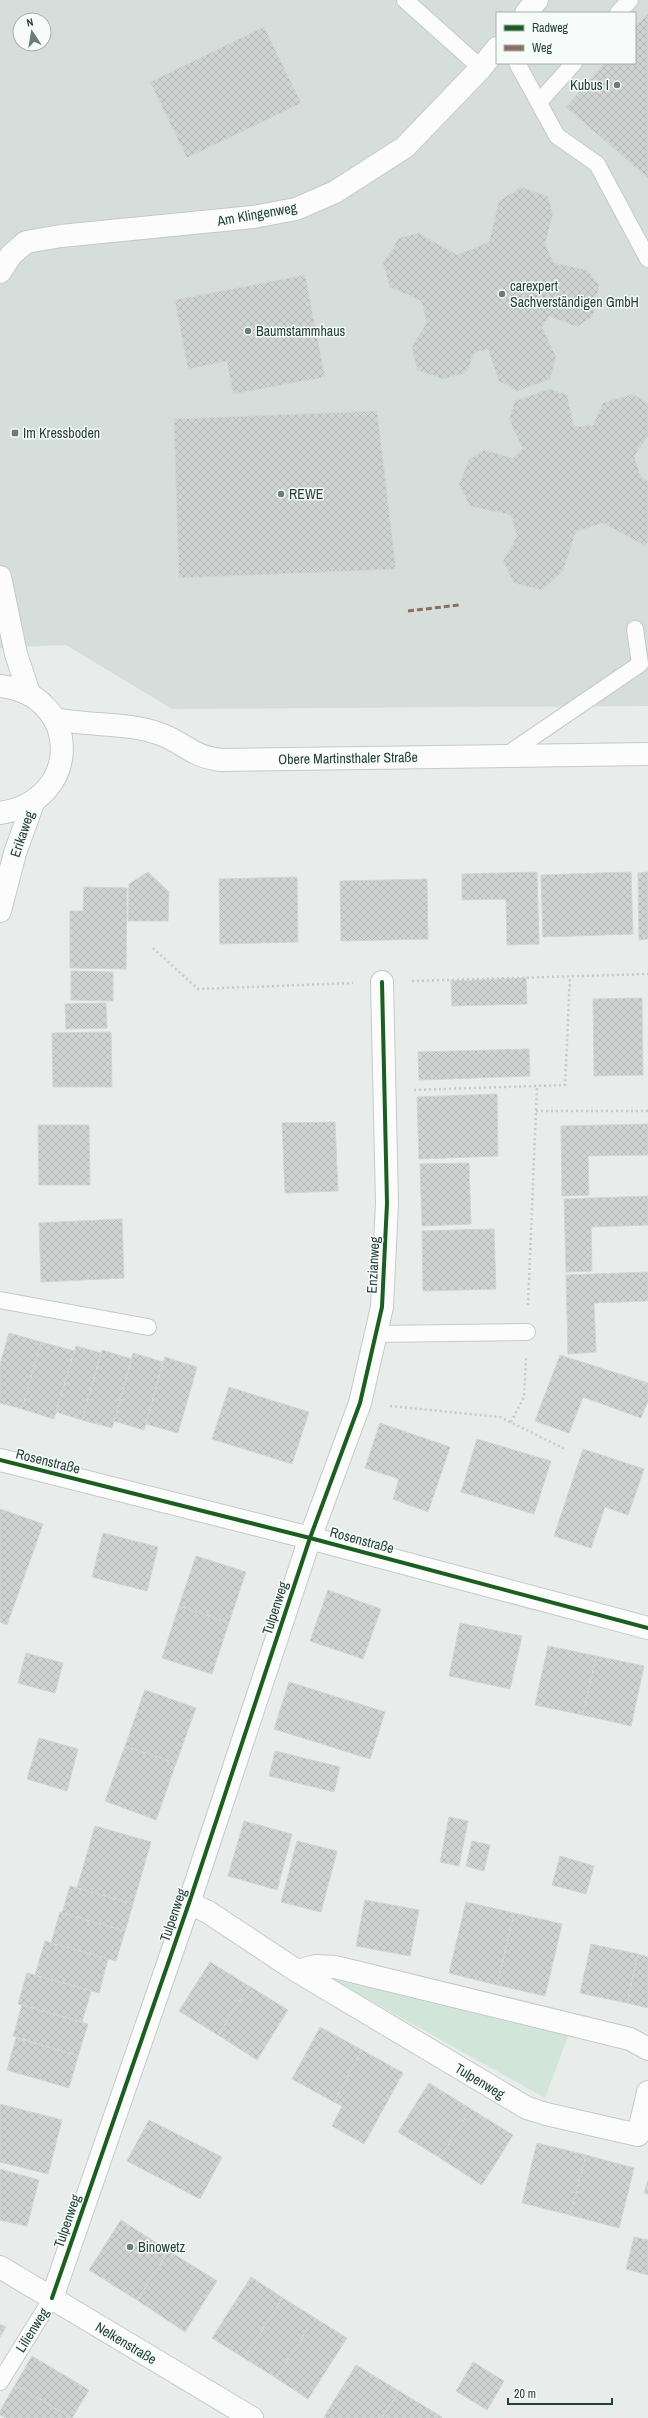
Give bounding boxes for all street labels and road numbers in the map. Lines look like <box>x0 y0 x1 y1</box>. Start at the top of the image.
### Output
street label: Am Klingenweg <box>215 198 299 230</box>
street label: Obere Martinsthaler Straße <box>278 748 418 768</box>
street label: Erikaweg <box>6 808 38 860</box>
street label: Enzianweg <box>363 1236 384 1294</box>
street label: Rosenstraße <box>14 1444 82 1478</box>
street label: Rosenstraße <box>328 1523 396 1557</box>
street label: Tulpenweg <box>258 1578 292 1637</box>
street label: Tulpenweg <box>156 1885 191 1944</box>
street label: Tulpenweg <box>452 2059 509 2103</box>
street label: Tulpenweg <box>50 2191 85 2250</box>
street label: Lilienweg <box>11 2304 53 2356</box>
street label: Nelkenstraße <box>92 2318 160 2368</box>

